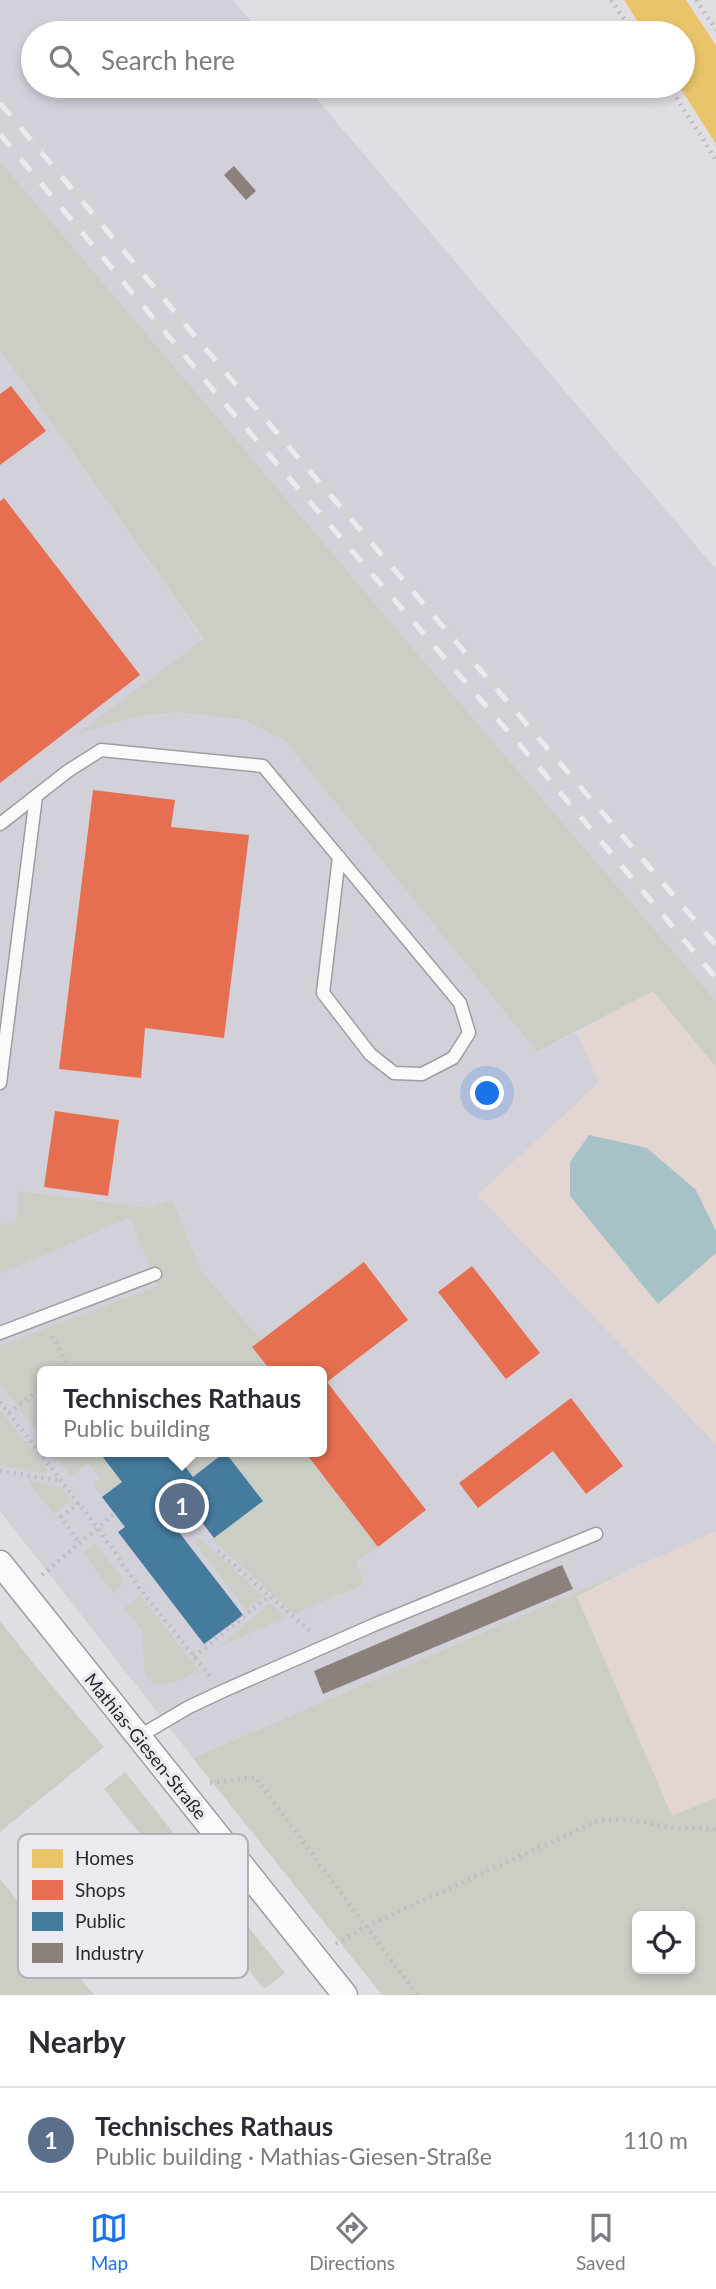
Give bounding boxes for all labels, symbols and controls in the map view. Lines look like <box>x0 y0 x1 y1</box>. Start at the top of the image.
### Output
search box <box>21 21 695 98</box>
icon: search <box>45 41 83 79</box>
text: Search here <box>101 44 235 76</box>
your location <box>470 1076 504 1110</box>
popup <box>37 1366 327 1457</box>
text: Technisches Rathaus <box>63 1382 301 1414</box>
text: Public building <box>63 1414 210 1442</box>
pin: 1 <box>159 1480 205 1532</box>
street label: Mathias-Giesen-Straße <box>80 1669 212 1823</box>
legend <box>18 1834 248 1978</box>
text: Homes <box>75 1846 134 1869</box>
text: Shops <box>75 1878 125 1901</box>
text: Public <box>75 1909 126 1932</box>
map controls <box>632 1911 695 1974</box>
button: locate <box>632 1911 695 1974</box>
text: Industry <box>75 1941 144 1964</box>
text: Nearby <box>28 2023 126 2059</box>
text: Technisches Rathaus <box>95 2110 333 2142</box>
text: 1 <box>44 2126 58 2154</box>
text: 110 m <box>623 2126 688 2154</box>
text: Public building · Mathias-Giesen-Straße <box>95 2142 492 2170</box>
tab: Map <box>90 2209 128 2274</box>
tab: Directions <box>309 2209 395 2274</box>
tab: Saved <box>576 2209 626 2274</box>

